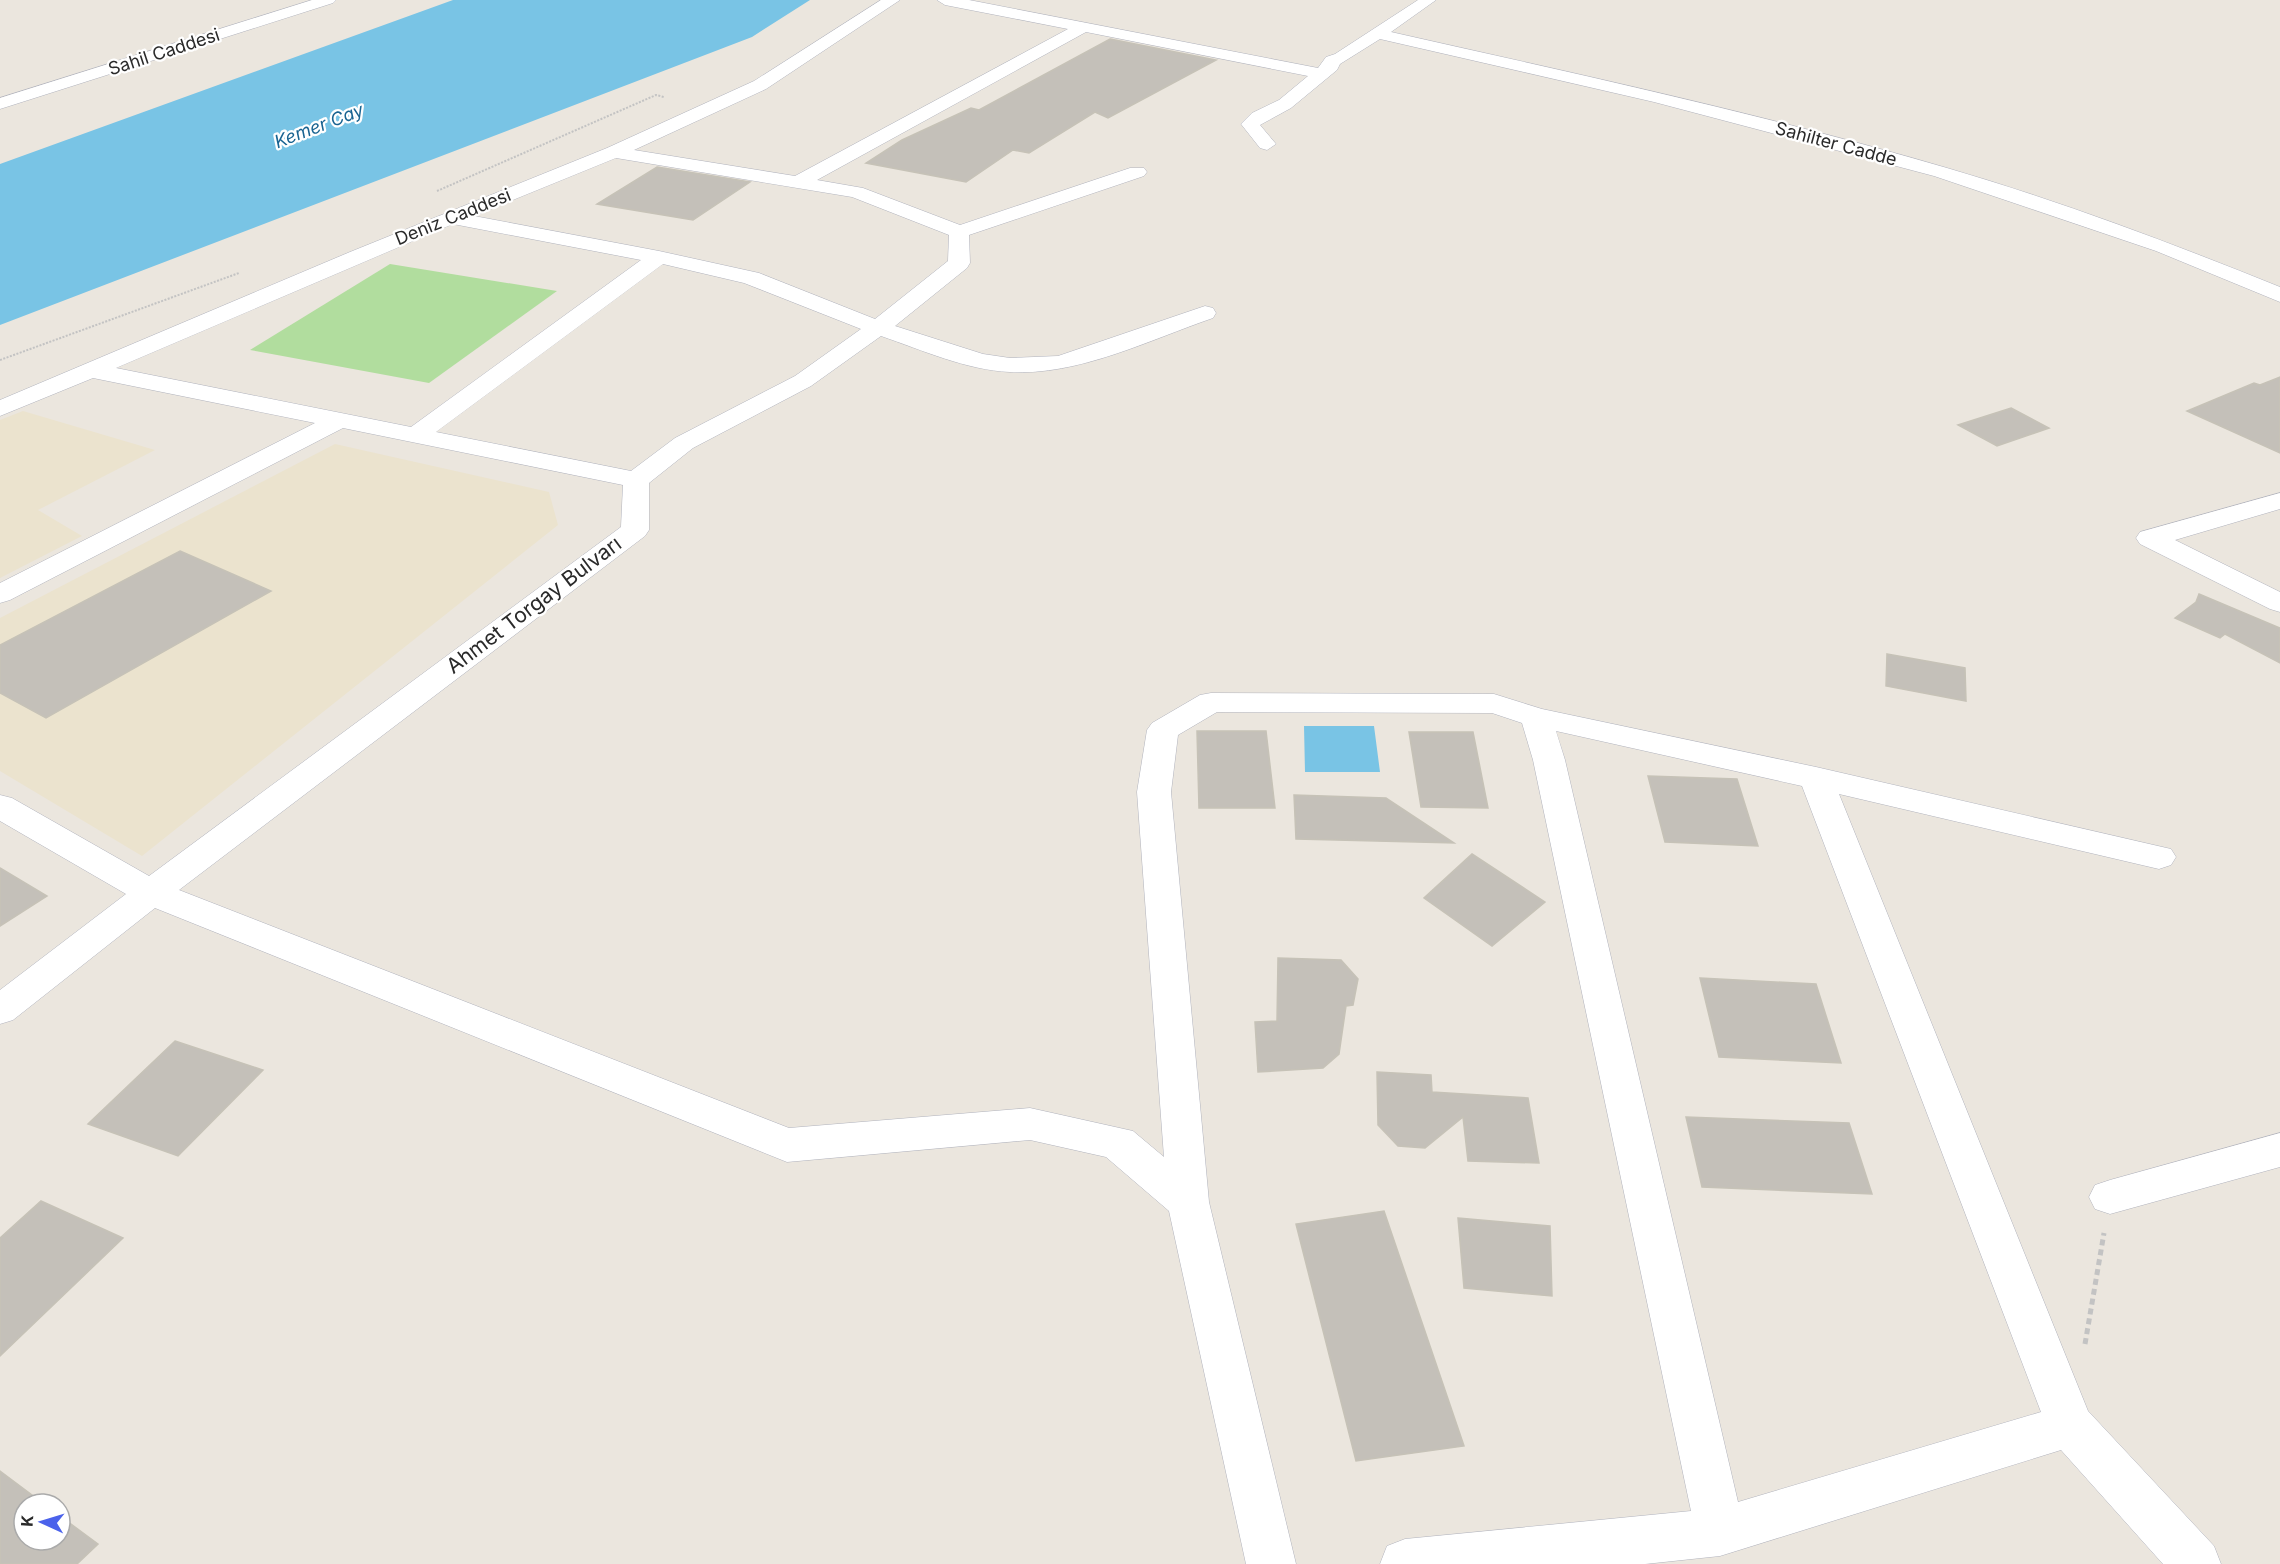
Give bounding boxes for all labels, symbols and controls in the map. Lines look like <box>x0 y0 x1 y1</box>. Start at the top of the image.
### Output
street label: Sahil Caddesi <box>106 24 222 79</box>
water label: Kemer Cay <box>271 99 367 152</box>
street label: Sahilter Cadde <box>1773 117 1899 170</box>
street label: Deniz Caddesi <box>392 184 514 249</box>
street label: Ahmet Torgay Bulvarı <box>441 531 626 679</box>
north arrow <box>12 1492 72 1552</box>
text: K <box>17 1514 37 1527</box>

